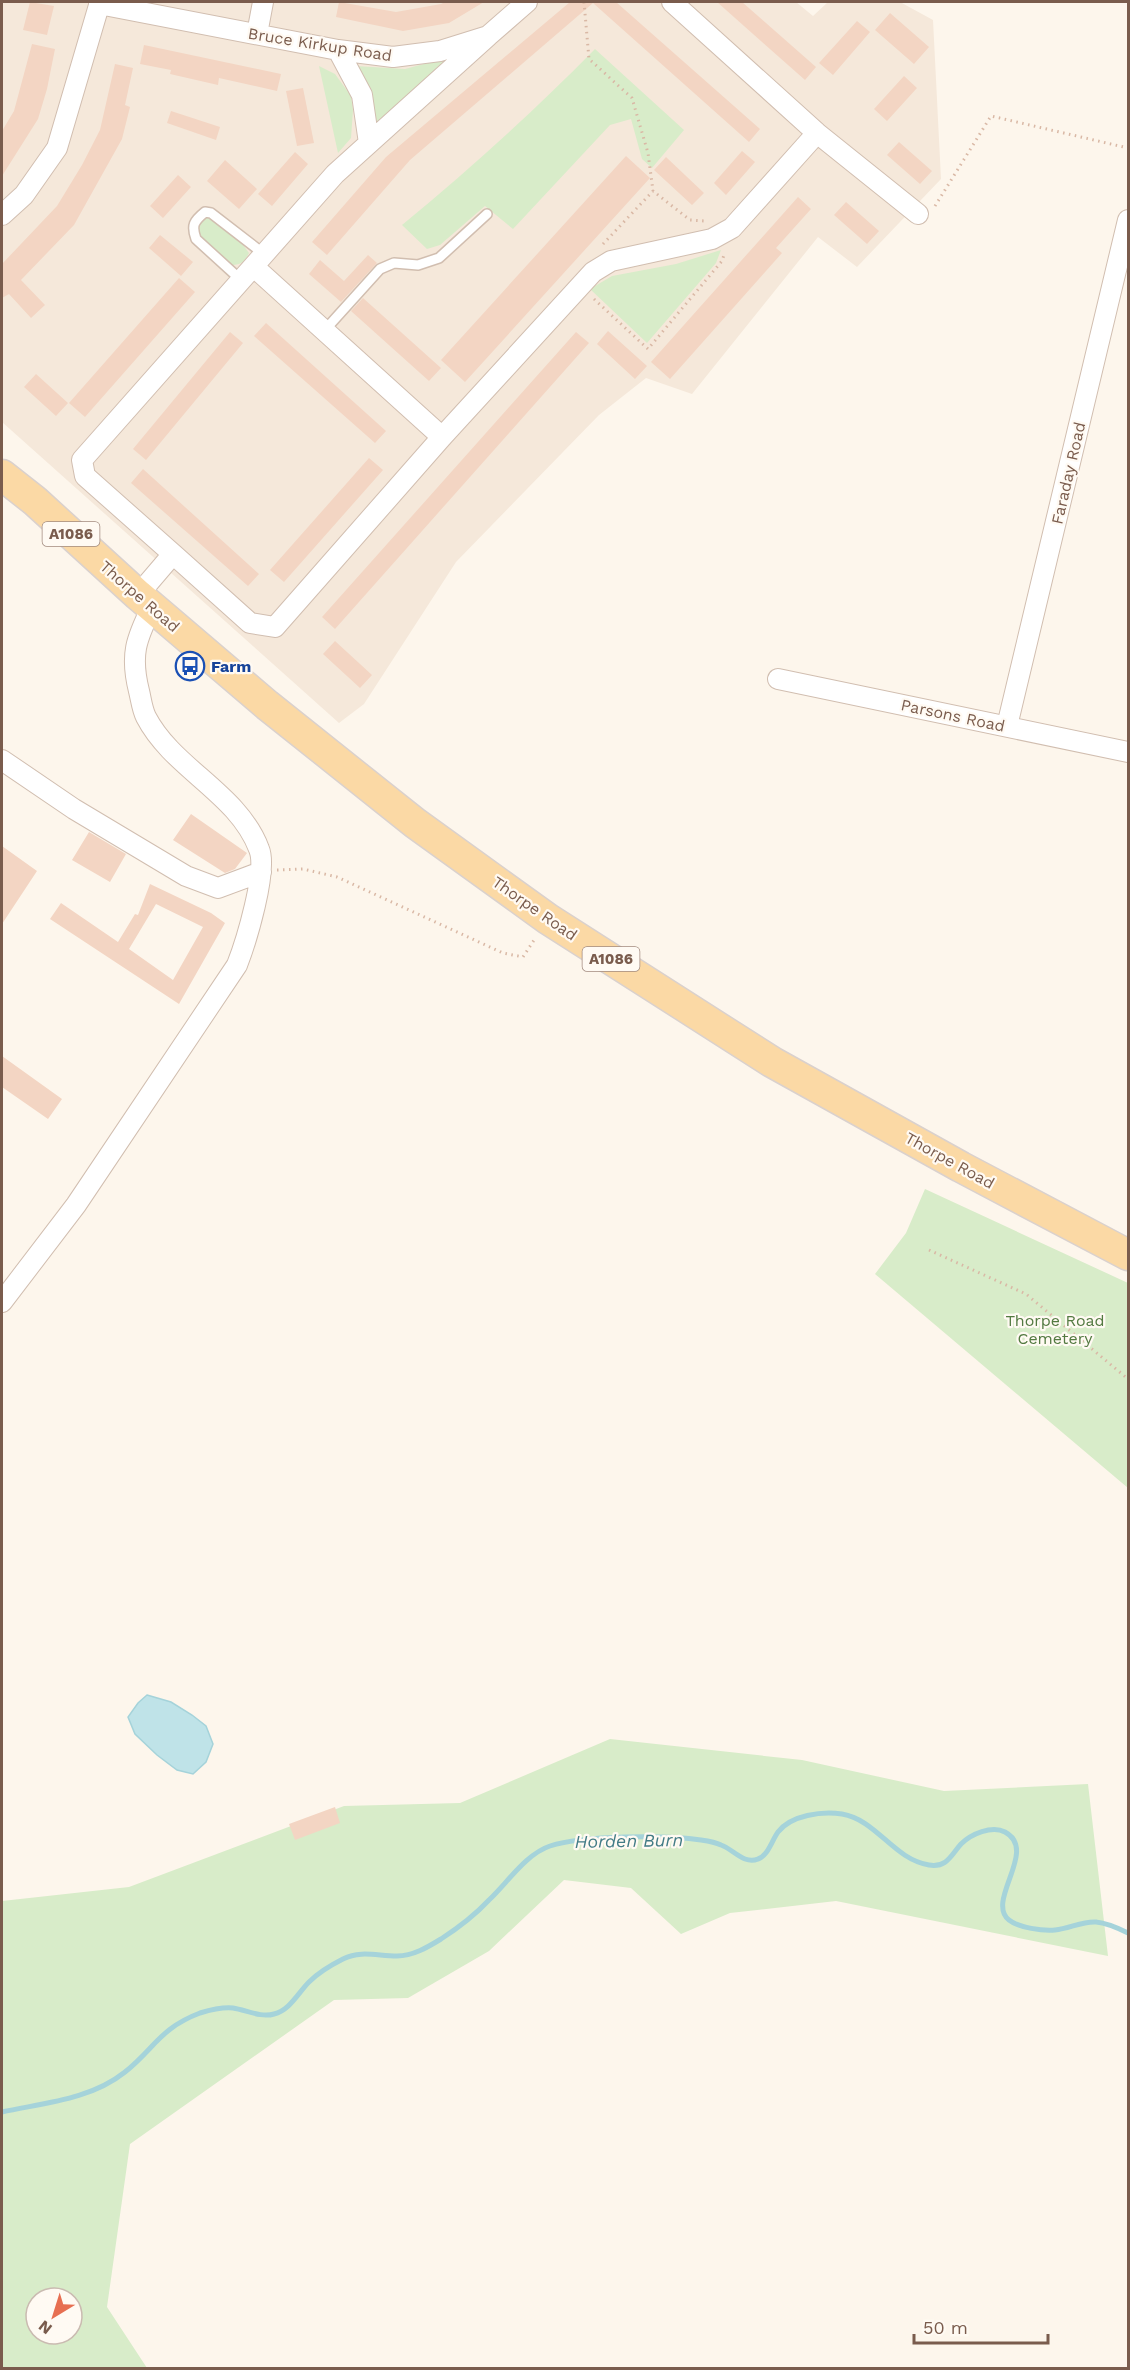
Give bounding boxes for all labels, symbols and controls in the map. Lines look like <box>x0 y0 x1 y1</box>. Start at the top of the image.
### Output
street label: Bruce Kirkup Road <box>247 24 393 65</box>
street label: Faraday Road <box>1047 420 1089 526</box>
road number: A1086 <box>42 522 100 546</box>
street label: Thorpe Road <box>96 557 183 636</box>
bus stop icon: Farm <box>174 650 206 682</box>
place label: Farm <box>211 657 251 676</box>
street label: Parsons Road <box>899 695 1007 736</box>
street label: Thorpe Road <box>489 872 581 945</box>
road number: A1086 <box>582 947 640 971</box>
street label: Thorpe Road <box>902 1128 998 1193</box>
park label: Thorpe Road Cemetery <box>1005 1311 1105 1348</box>
water label: Horden Burn <box>575 1829 683 1852</box>
north arrow <box>24 2286 84 2346</box>
scale bar <box>914 2307 1048 2345</box>
text: N <box>35 2316 56 2339</box>
text: 50 m <box>923 2317 968 2338</box>

